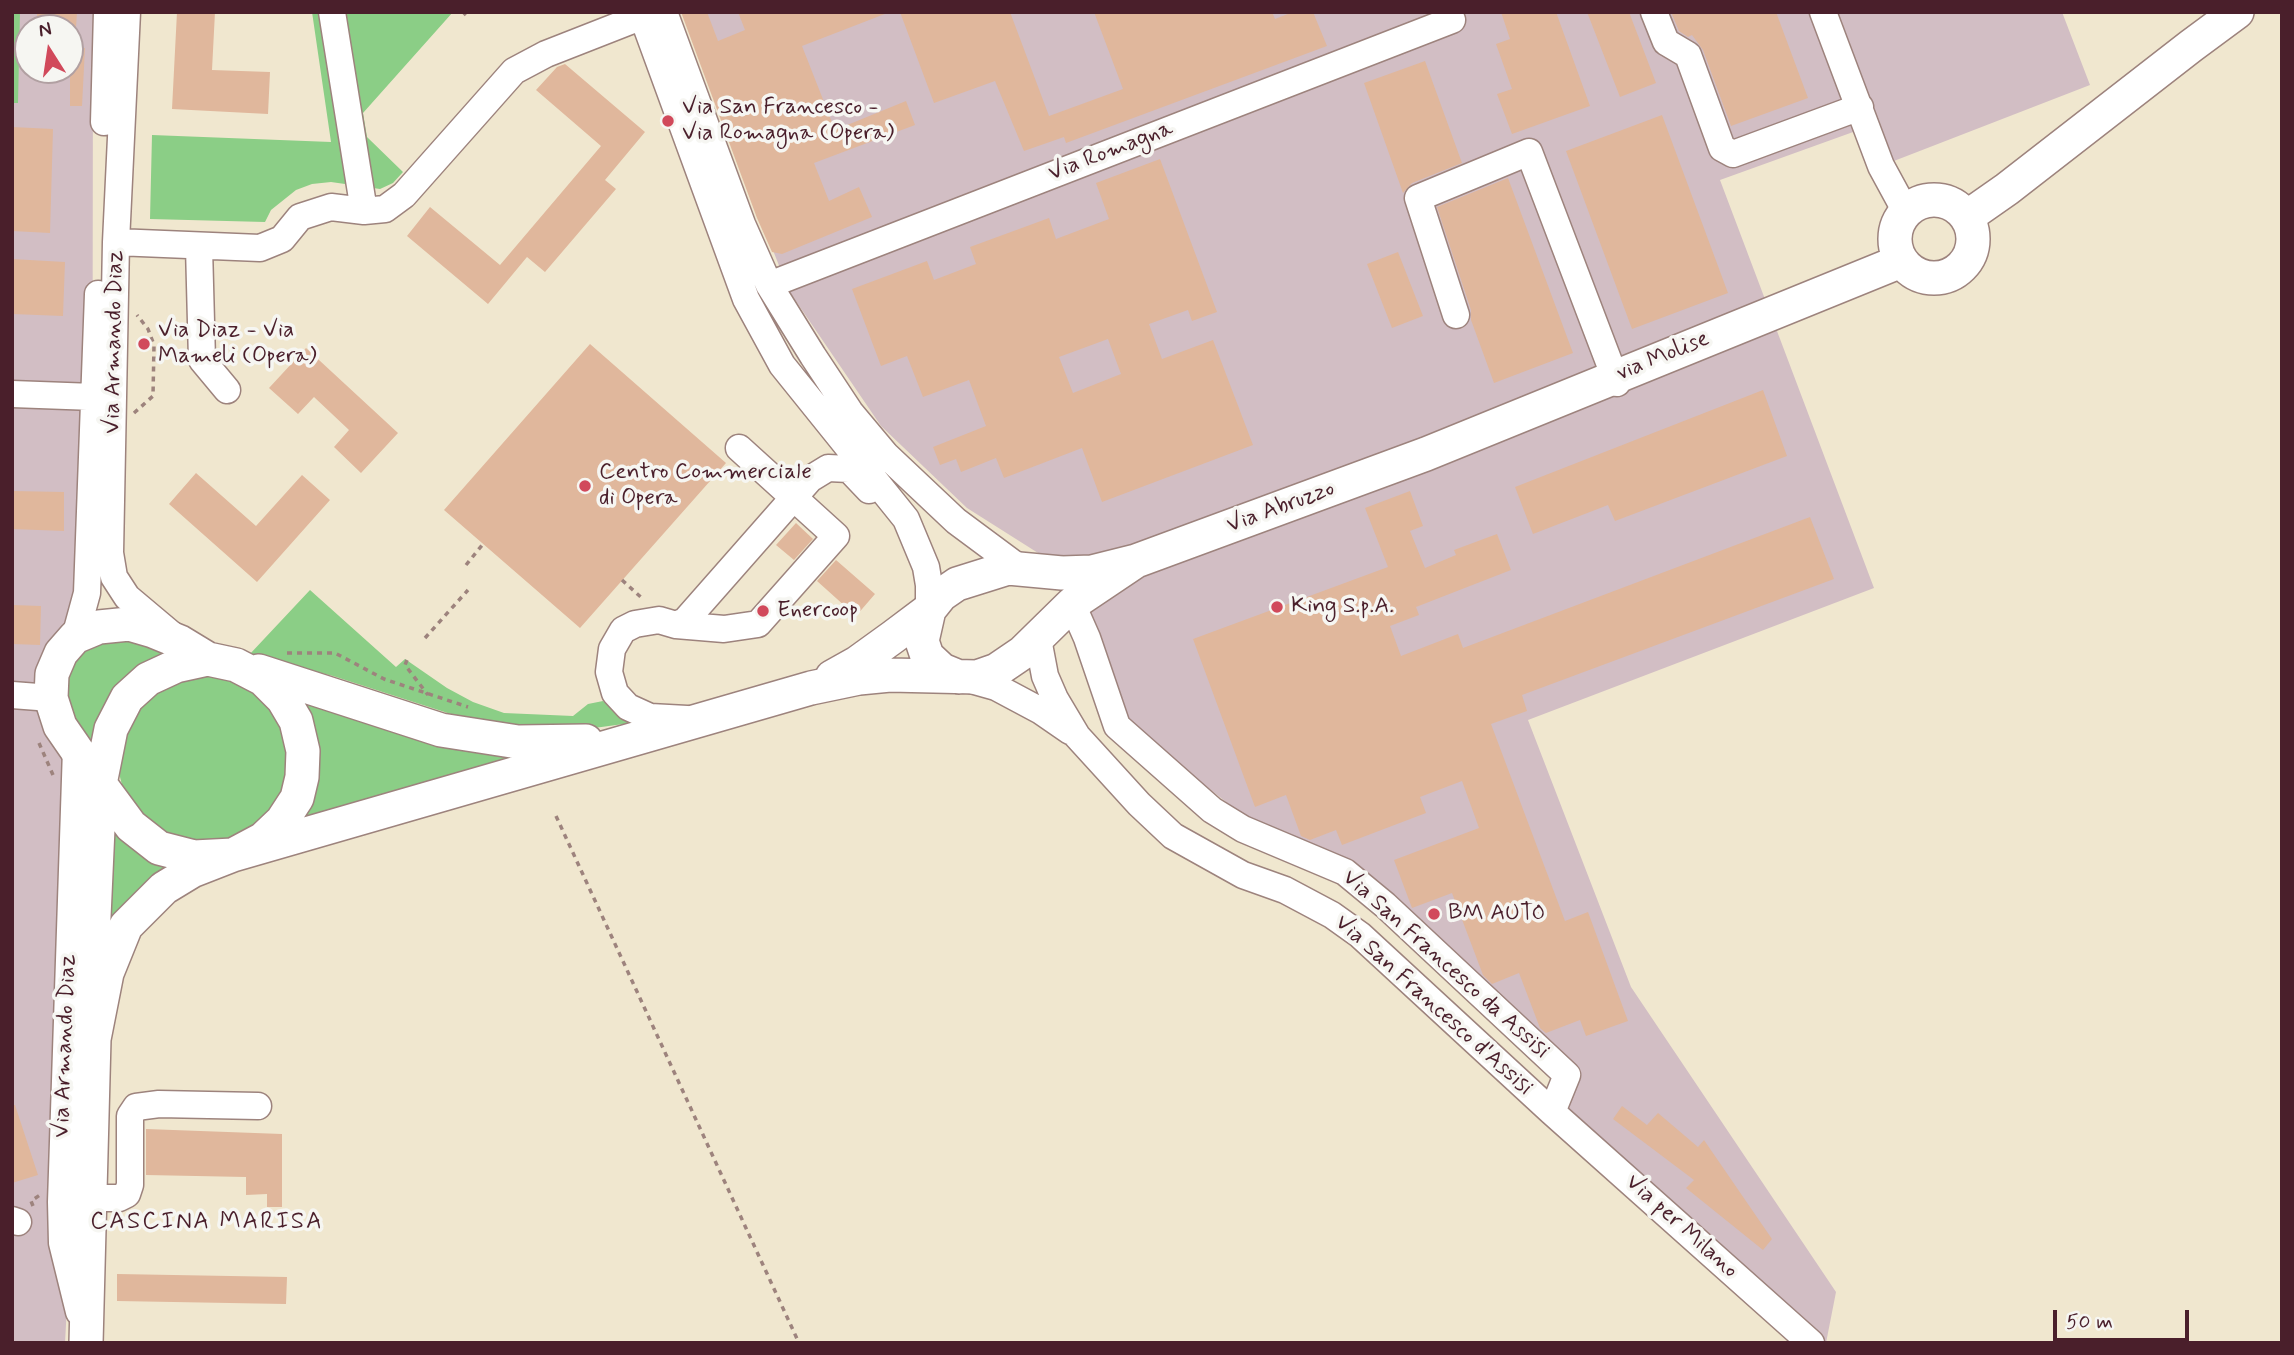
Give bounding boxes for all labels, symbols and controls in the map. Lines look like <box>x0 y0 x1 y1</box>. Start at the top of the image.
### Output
north arrow <box>14 14 84 84</box>
text: N <box>36 16 54 43</box>
place label: Via San Francesco - Via Romagna (Opera) <box>682 94 894 148</box>
marker: Via San Francesco - Via Romagna (Opera) <box>660 113 676 129</box>
street label: Via Romagna <box>1045 116 1177 188</box>
street label: Via Armando Diaz <box>100 250 130 434</box>
place label: Via Diaz - Via Mameli (Opera) <box>158 317 317 371</box>
street label: via Molise <box>1612 326 1714 388</box>
marker: Via Diaz - Via Mameli (Opera) <box>136 336 152 352</box>
place label: Centro Commerciale di Opera <box>599 459 812 513</box>
street label: Via Abruzzo <box>1223 476 1339 540</box>
marker: Centro Commerciale di Opera <box>577 478 593 494</box>
place label: King S.p.A. <box>1291 593 1394 621</box>
place label: Enercoop <box>777 597 858 625</box>
marker: King S.p.A. <box>1269 599 1285 615</box>
marker: Enercoop <box>755 603 771 619</box>
street label: Via San Francesco da Assisi <box>1336 865 1554 1065</box>
place label: BM AUTO <box>1448 900 1545 928</box>
marker: BM AUTO <box>1426 906 1442 922</box>
street label: Via San Francesco d'Assisi <box>1328 910 1538 1102</box>
street label: Via Armando Diaz <box>49 954 83 1138</box>
street label: Via per Milano <box>1619 1169 1743 1285</box>
district label: CASCINA MARISA <box>92 1209 322 1237</box>
scale bar <box>2056 1296 2192 1340</box>
text: 50 m <box>2066 1308 2113 1336</box>

